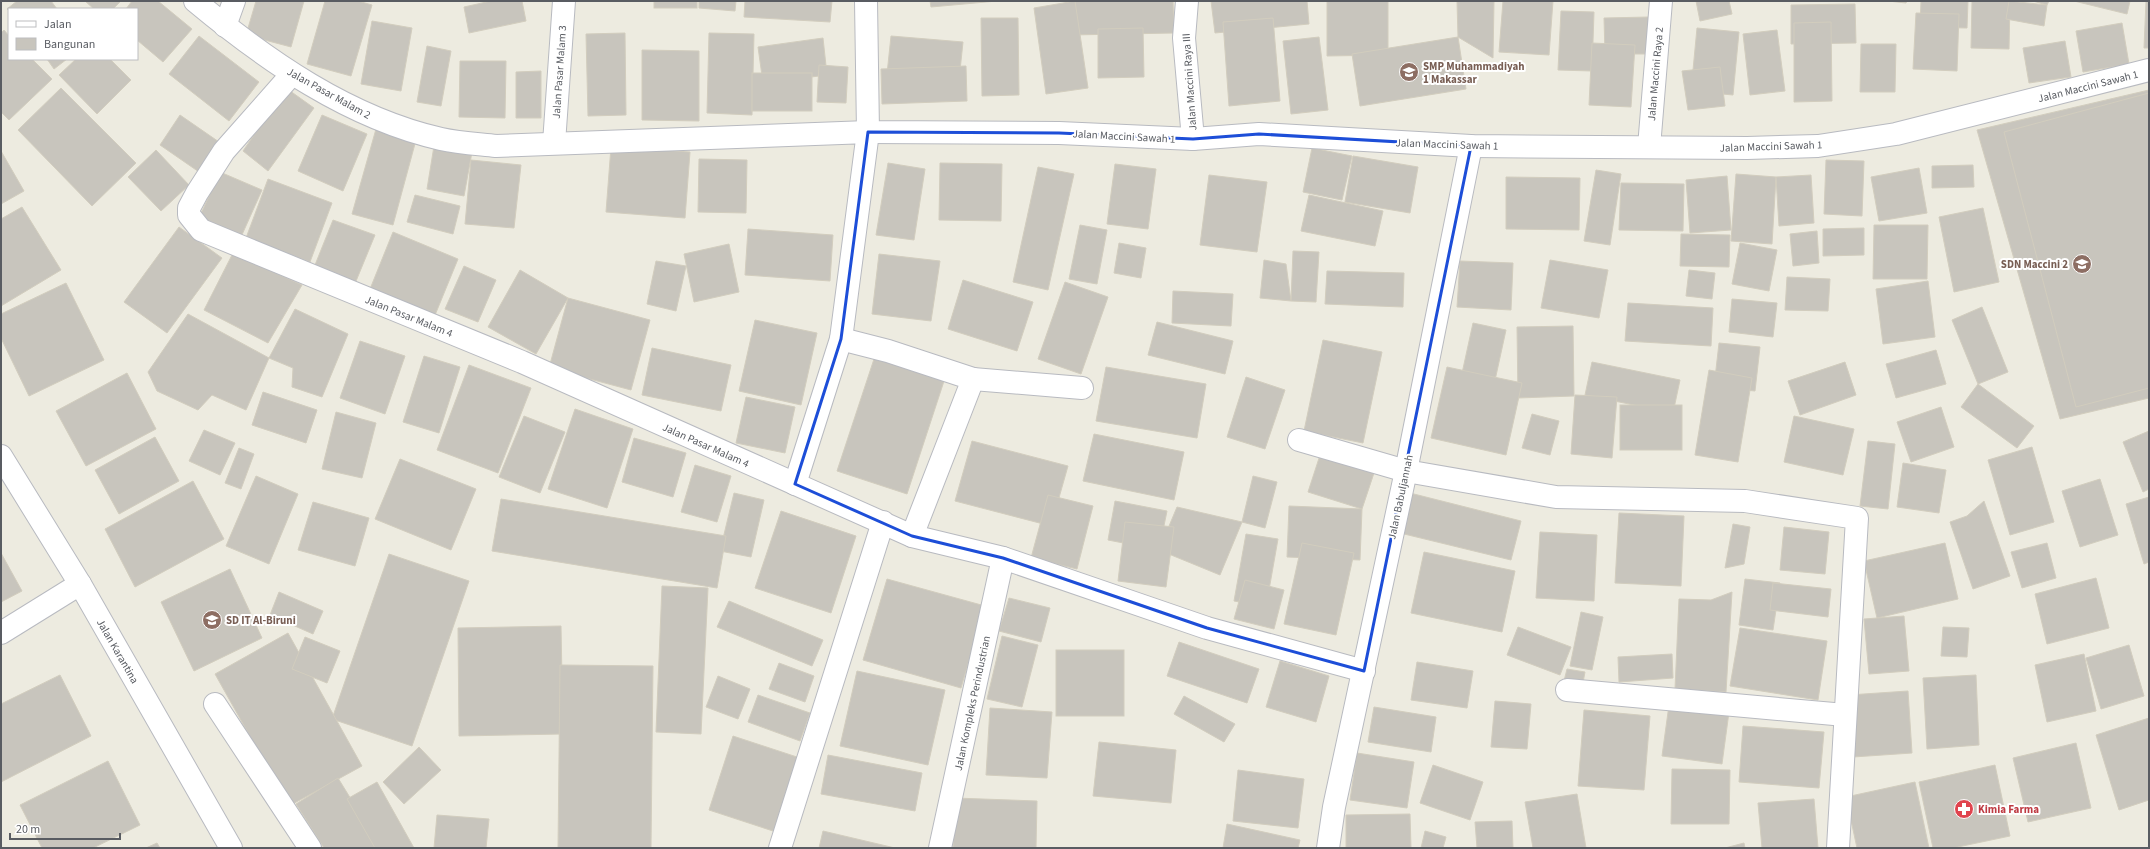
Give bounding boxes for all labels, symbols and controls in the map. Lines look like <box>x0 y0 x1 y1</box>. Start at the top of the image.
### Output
legend <box>8 8 138 60</box>
text: Jalan <box>44 16 71 33</box>
street label: Jalan Pasar Malam 3 <box>549 25 570 119</box>
street label: Jalan Maccini Raya 2 <box>1644 26 1667 122</box>
street label: Jalan Maccini Raya III <box>1179 33 1200 131</box>
text: Bangunan <box>44 36 95 53</box>
place label: SMP Muhammadiyah 1 Makassar <box>1423 59 1525 87</box>
school or university icon: SMP Muhammadiyah 1 Makassar <box>1398 61 1420 83</box>
street label: Jalan Pasar Malam 2 <box>284 64 373 123</box>
street label: Jalan Maccini Sawah 1 <box>2036 67 2140 106</box>
street label: Jalan Maccini Sawah 1 <box>1072 126 1176 147</box>
street label: Jalan Maccini Sawah 1 <box>1395 135 1499 154</box>
street label: Jalan Maccini Sawah 1 <box>1719 137 1823 156</box>
school or university icon: SDN Maccini 2 <box>2071 253 2093 275</box>
place label: SDN Maccini 2 <box>2001 257 2068 272</box>
street label: Jalan Pasar Malam 4 <box>363 292 455 341</box>
street label: Jalan Pasar Malam 4 <box>660 420 752 472</box>
street label: Jalan Babuljannah <box>1384 453 1417 541</box>
school or university icon: SD IT Al-Biruni <box>201 609 223 631</box>
place label: SD IT Al-Biruni <box>226 613 296 628</box>
street label: Jalan Karantina <box>93 616 142 686</box>
street label: Jalan Kompleks Perindustrian <box>951 634 994 772</box>
pharmacy icon: Kimia Farma <box>1953 798 1975 820</box>
place label: Kimia Farma <box>1978 802 2039 817</box>
scale bar <box>10 815 120 841</box>
text: 20 m <box>16 821 40 838</box>

